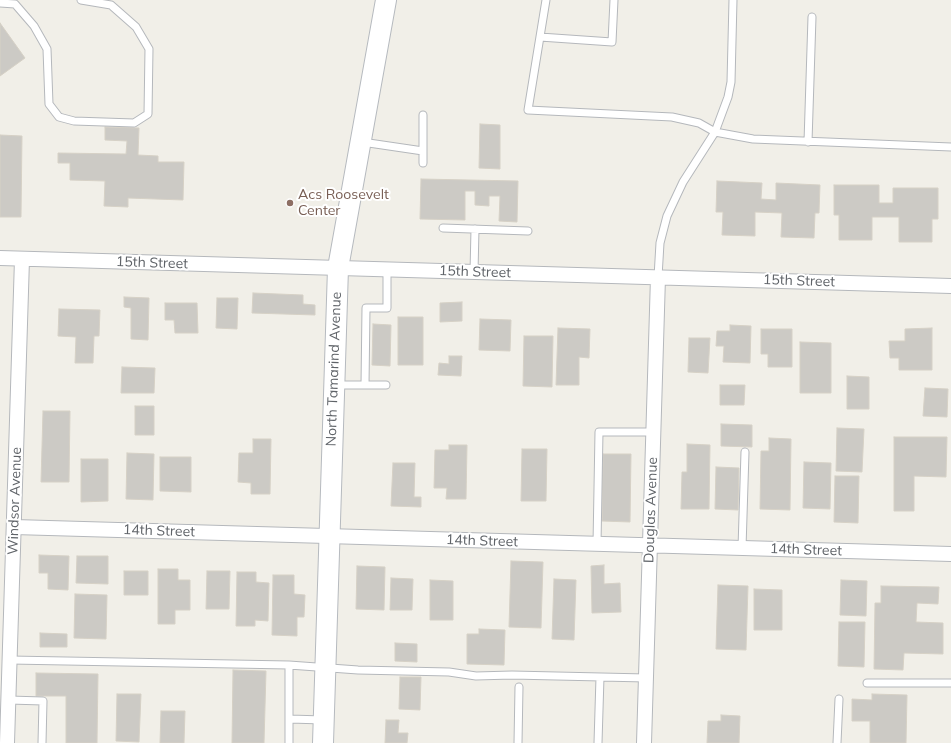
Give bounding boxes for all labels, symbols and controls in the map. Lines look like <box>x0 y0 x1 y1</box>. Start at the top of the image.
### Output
place label: Acs Roosevelt Center <box>298 187 389 220</box>
marker: Acs Roosevelt Center <box>285 198 295 208</box>
street label: 15th Street <box>116 253 188 273</box>
street label: 15th Street <box>439 262 511 282</box>
street label: 15th Street <box>763 271 835 291</box>
street label: North Tamarind Avenue <box>323 291 345 447</box>
street label: Windsor Avenue <box>5 447 25 555</box>
street label: Douglas Avenue <box>641 457 661 563</box>
street label: 14th Street <box>123 521 195 541</box>
street label: 14th Street <box>446 531 518 551</box>
street label: 14th Street <box>770 540 842 560</box>

